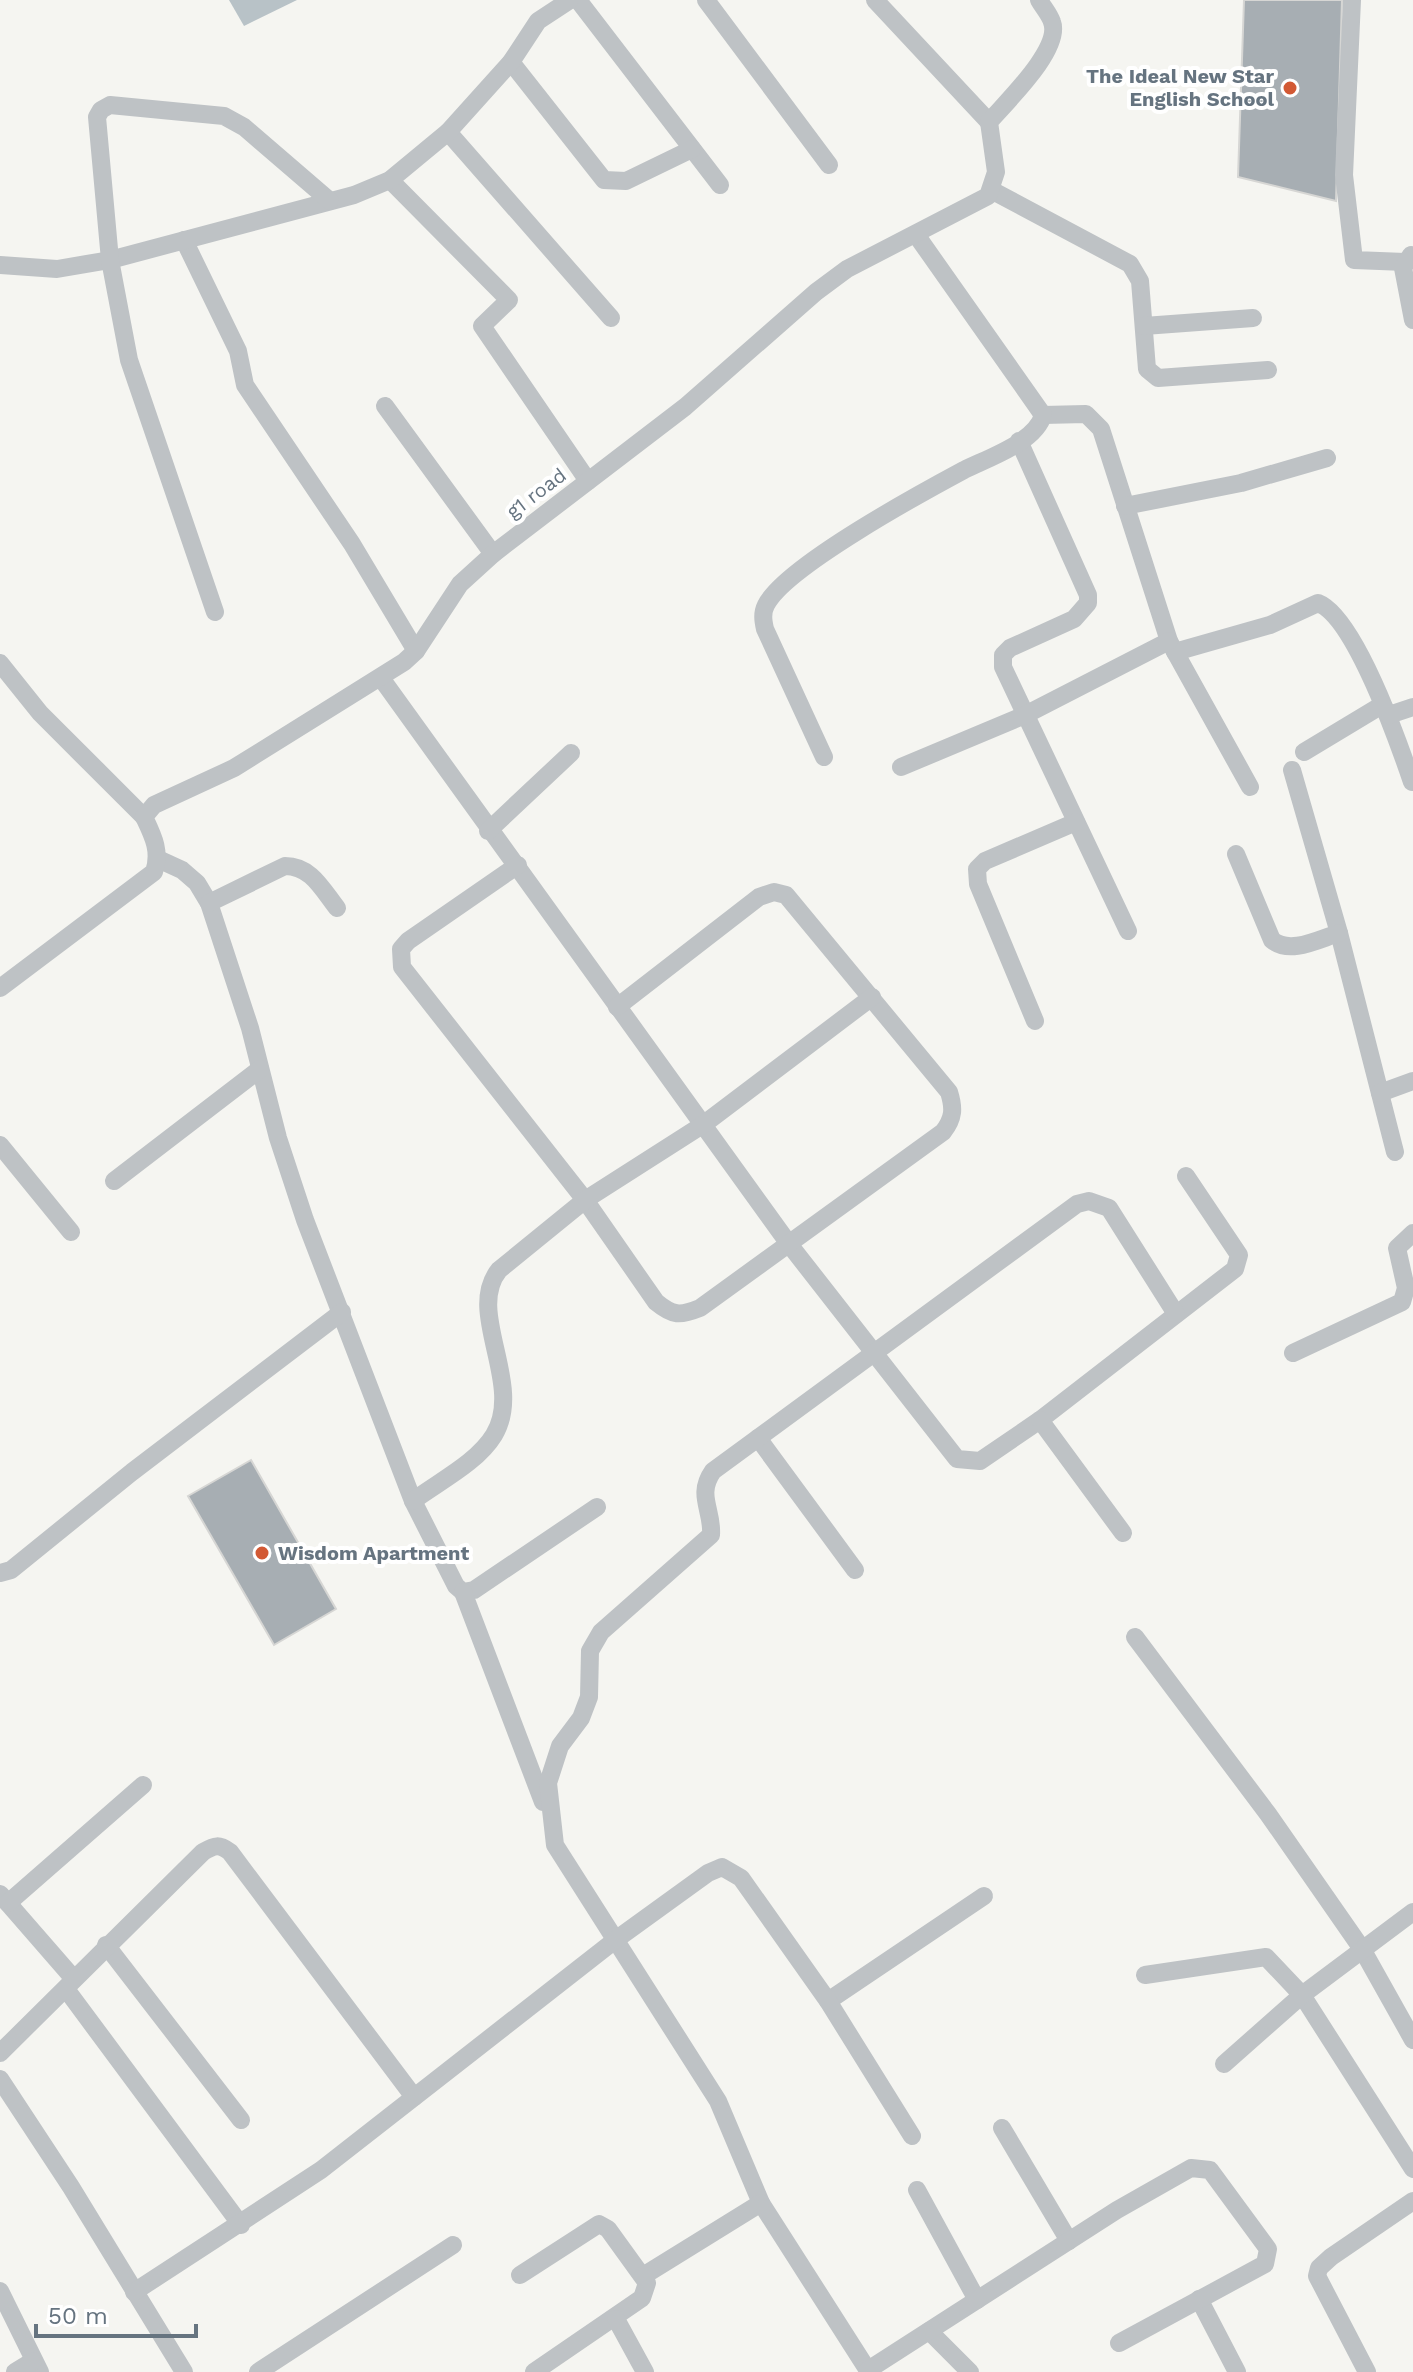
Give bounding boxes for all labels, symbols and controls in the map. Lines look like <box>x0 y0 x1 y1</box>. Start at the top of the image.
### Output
place label: The Ideal New Star English School <box>1086 64 1274 111</box>
marker: The Ideal New Star English School <box>1281 79 1299 97</box>
street label: g1 road <box>501 463 571 523</box>
place label: Wisdom Apartment <box>278 1541 469 1565</box>
marker: Wisdom Apartment <box>253 1544 271 1562</box>
scale bar <box>36 2288 196 2338</box>
text: 50 m <box>48 2302 108 2330</box>

